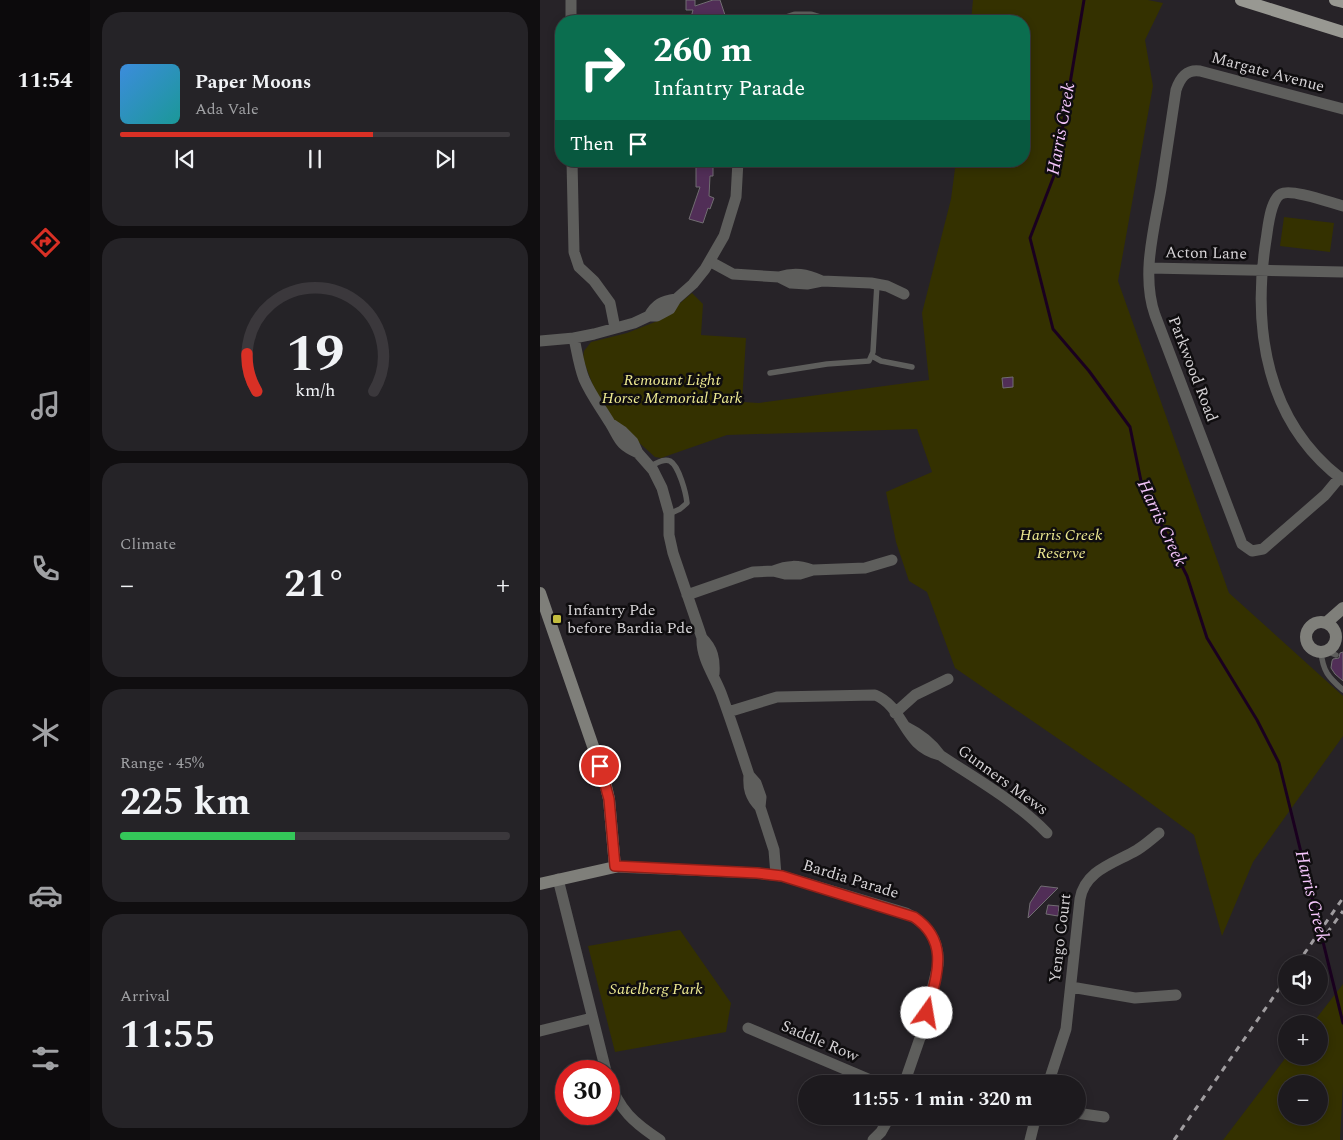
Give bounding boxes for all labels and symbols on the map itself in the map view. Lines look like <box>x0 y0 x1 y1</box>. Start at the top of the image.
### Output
street label: Margate Avenue <box>1209 45 1327 99</box>
water label: Harris Creek <box>1040 80 1082 177</box>
street label: Acton Lane <box>1165 240 1247 266</box>
street label: Parkwood Road <box>1162 313 1224 425</box>
park label: Remount Light Horse Memorial Park <box>602 368 743 410</box>
water label: Harris Creek <box>1130 475 1194 571</box>
park label: Harris Creek Reserve <box>1020 523 1103 565</box>
place label: Infantry Pde before Bardia Pde <box>567 598 693 640</box>
marker: Infantry Pde before Bardia Pde <box>551 613 563 625</box>
street label: Gunners Mews <box>953 739 1053 821</box>
pin <box>579 745 621 787</box>
water label: Harris Creek <box>1288 848 1337 945</box>
street label: Bardia Parade <box>800 853 902 905</box>
street label: Yengo Court <box>1043 892 1077 984</box>
park label: Satelberg Park <box>609 977 703 1001</box>
position arrow <box>900 986 952 1038</box>
street label: Saddle Row <box>777 1014 863 1068</box>
speed limit sign: 30 <box>555 1060 620 1125</box>

